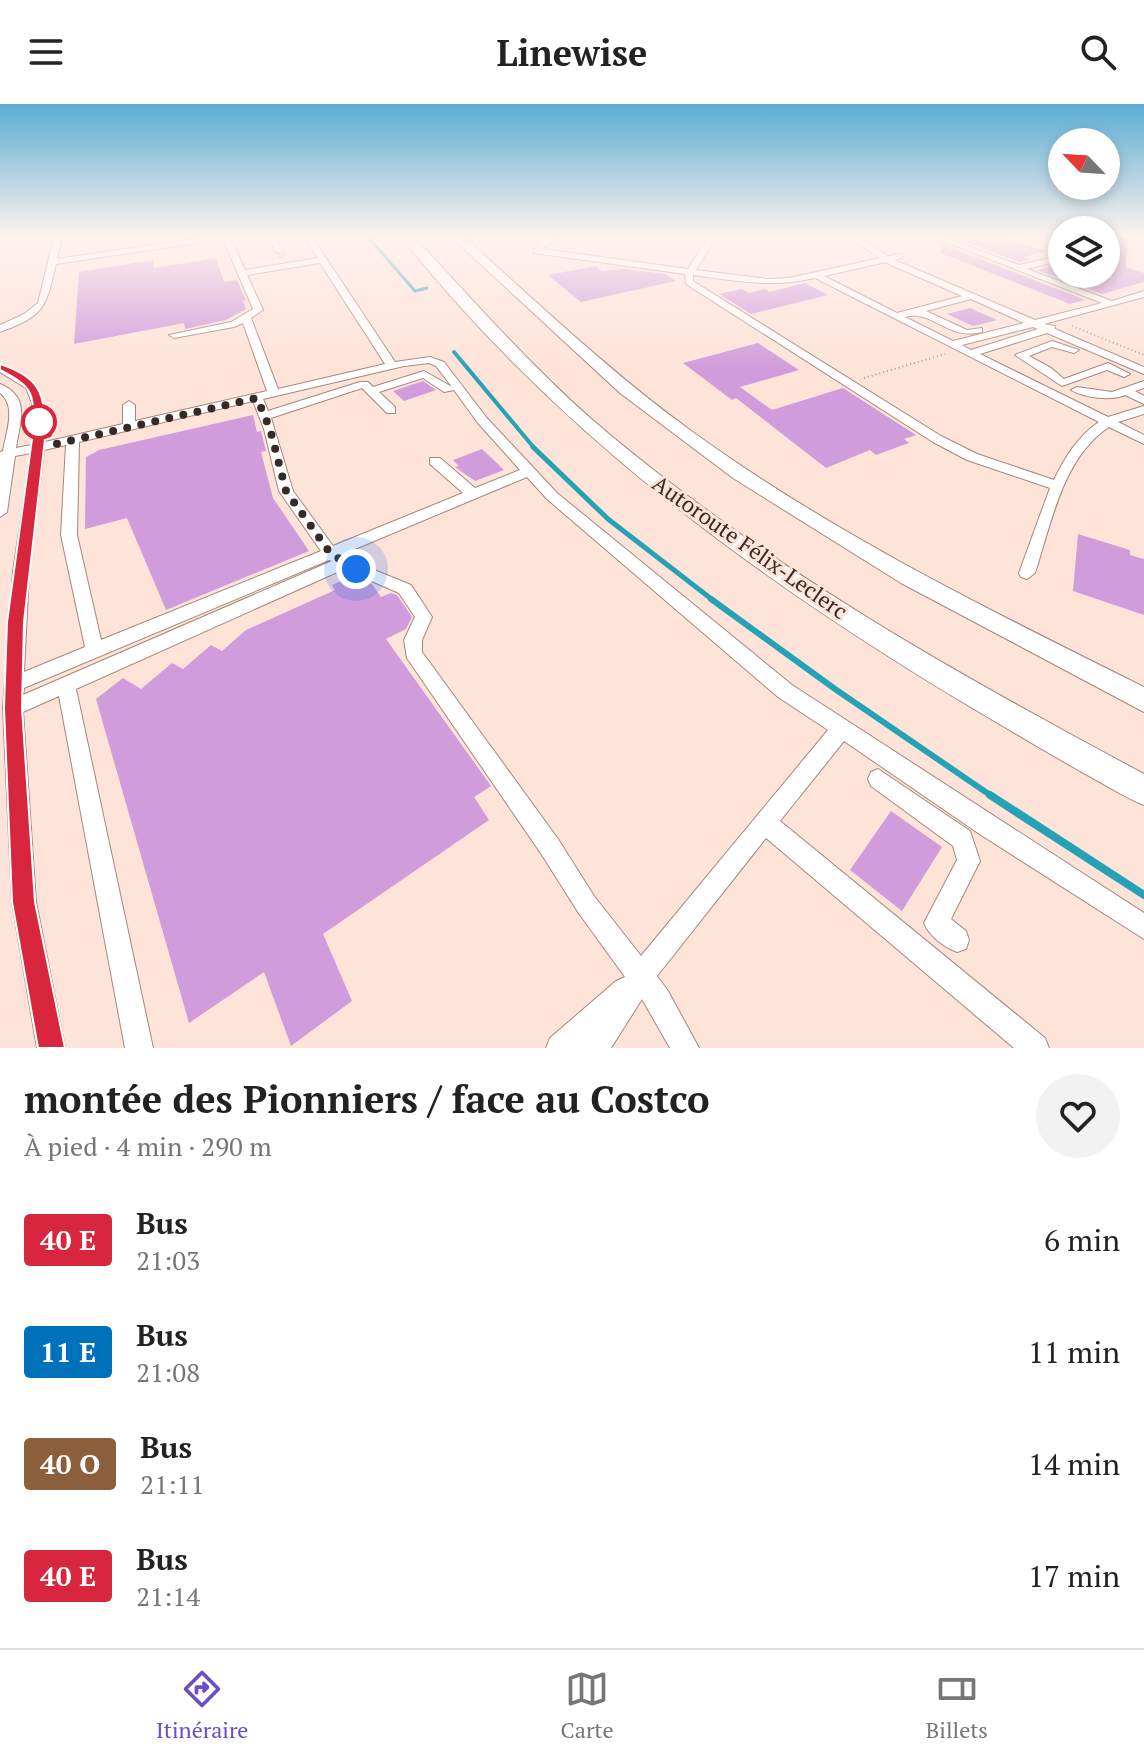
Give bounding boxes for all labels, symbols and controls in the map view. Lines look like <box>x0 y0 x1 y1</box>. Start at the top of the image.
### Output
text: Linewise <box>497 29 647 76</box>
icon: menu <box>24 30 68 74</box>
icon: search <box>1076 30 1120 74</box>
north arrow <box>1048 128 1120 200</box>
map controls <box>1048 128 1120 288</box>
button: layers <box>1048 216 1120 288</box>
unlabelled marker <box>22 405 56 439</box>
street label: Autoroute Félix-Leclerc <box>647 468 854 625</box>
your location <box>336 549 376 589</box>
text: montée des Pionniers / face au Costco <box>24 1074 710 1124</box>
button: heart <box>1036 1074 1120 1158</box>
text: À pied · 4 min · 290 m <box>24 1129 272 1163</box>
text: Bus <box>136 1203 188 1243</box>
text: 6 min <box>1044 1220 1120 1260</box>
text: 40 E <box>40 1221 96 1258</box>
text: 21:03 <box>136 1243 200 1277</box>
text: Bus <box>136 1315 188 1355</box>
text: 11 min <box>1028 1332 1120 1372</box>
text: 11 E <box>40 1333 96 1370</box>
text: 21:08 <box>136 1355 200 1389</box>
text: Bus <box>140 1427 192 1467</box>
text: 14 min <box>1028 1444 1120 1484</box>
text: 40 O <box>40 1445 100 1482</box>
text: 21:11 <box>140 1467 204 1501</box>
text: Bus <box>136 1539 188 1579</box>
text: 17 min <box>1028 1556 1120 1596</box>
text: 40 E <box>40 1557 96 1594</box>
text: 21:14 <box>136 1579 200 1613</box>
tab: Itinéraire <box>156 1667 248 1744</box>
tab: Carte <box>561 1667 614 1744</box>
tab: Billets <box>926 1667 988 1744</box>

